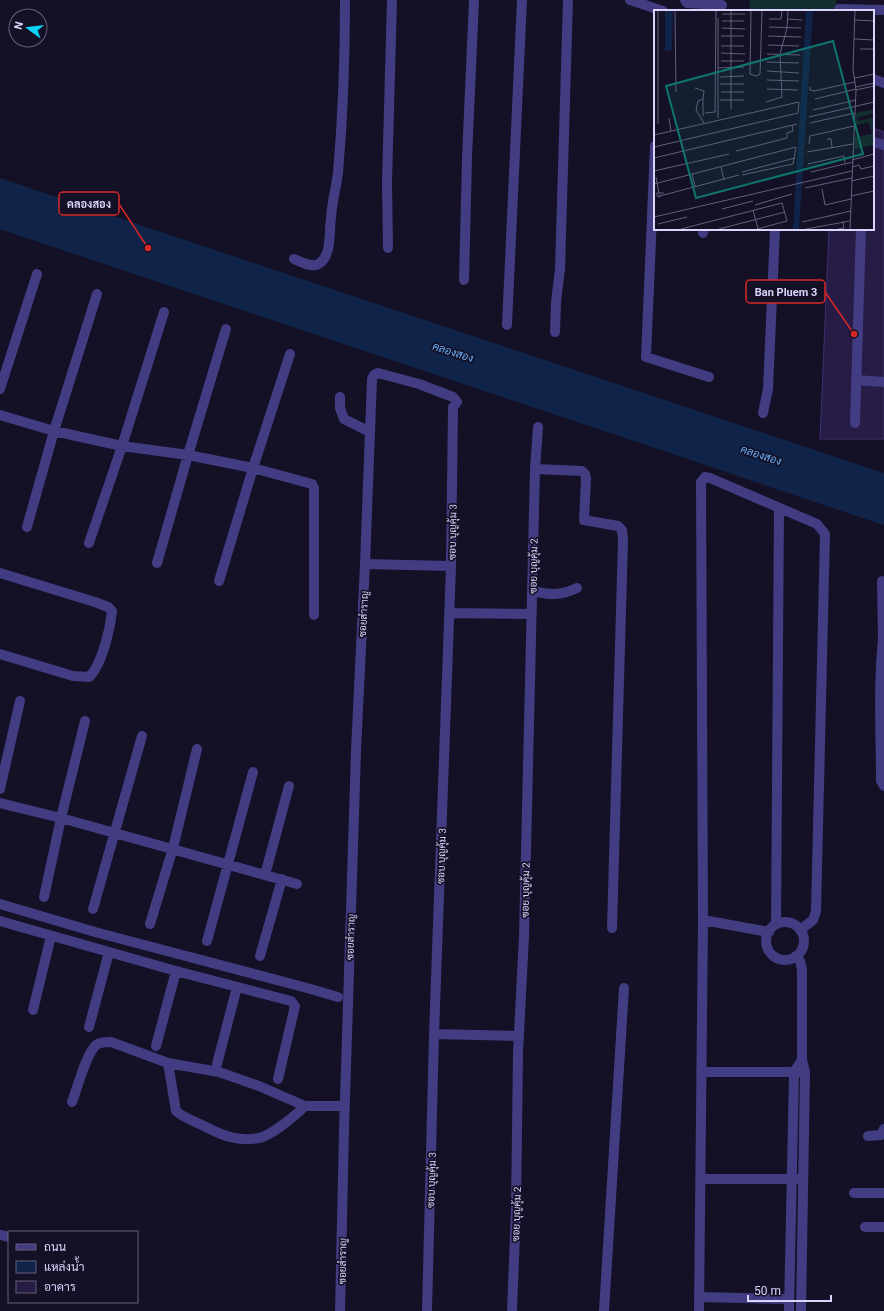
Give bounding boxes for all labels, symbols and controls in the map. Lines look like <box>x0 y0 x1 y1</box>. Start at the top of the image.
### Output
north arrow <box>8 8 48 48</box>
inset map <box>654 10 874 230</box>
text: N <box>12 20 26 31</box>
callout: คลองสอง <box>59 192 119 215</box>
text: คลองสอง <box>67 198 111 211</box>
callout: Ban Pluem 3 <box>746 280 825 303</box>
text: Ban Pluem 3 <box>755 286 817 299</box>
water label: คลองสอง <box>431 340 475 365</box>
water label: คลองสอง <box>739 443 783 468</box>
street label: ซอบ บุญคุ้ม 3 <box>446 504 460 560</box>
street label: ซอย บุญคุ้ม 2 <box>527 538 541 594</box>
street label: ซอยสำราญ <box>356 591 371 638</box>
street label: ซอบ บุญคุ้ม 3 <box>434 828 450 884</box>
street label: ซอย บุญคุ้ม 2 <box>519 862 533 918</box>
street label: ซอยสำราญ <box>343 914 358 960</box>
street label: ซอบ บุญคุ้ม 3 <box>424 1152 440 1208</box>
street label: ซอย บุญคุ้ม 2 <box>509 1186 525 1242</box>
legend <box>8 1231 138 1303</box>
street label: ซอยสำราญ <box>336 1238 349 1284</box>
text: ถนน <box>44 1240 67 1254</box>
text: แหล่งน้ำ <box>44 1256 84 1274</box>
scale bar <box>748 1277 831 1303</box>
text: อาคาร <box>44 1280 76 1294</box>
text: 50 m <box>754 1284 781 1298</box>

